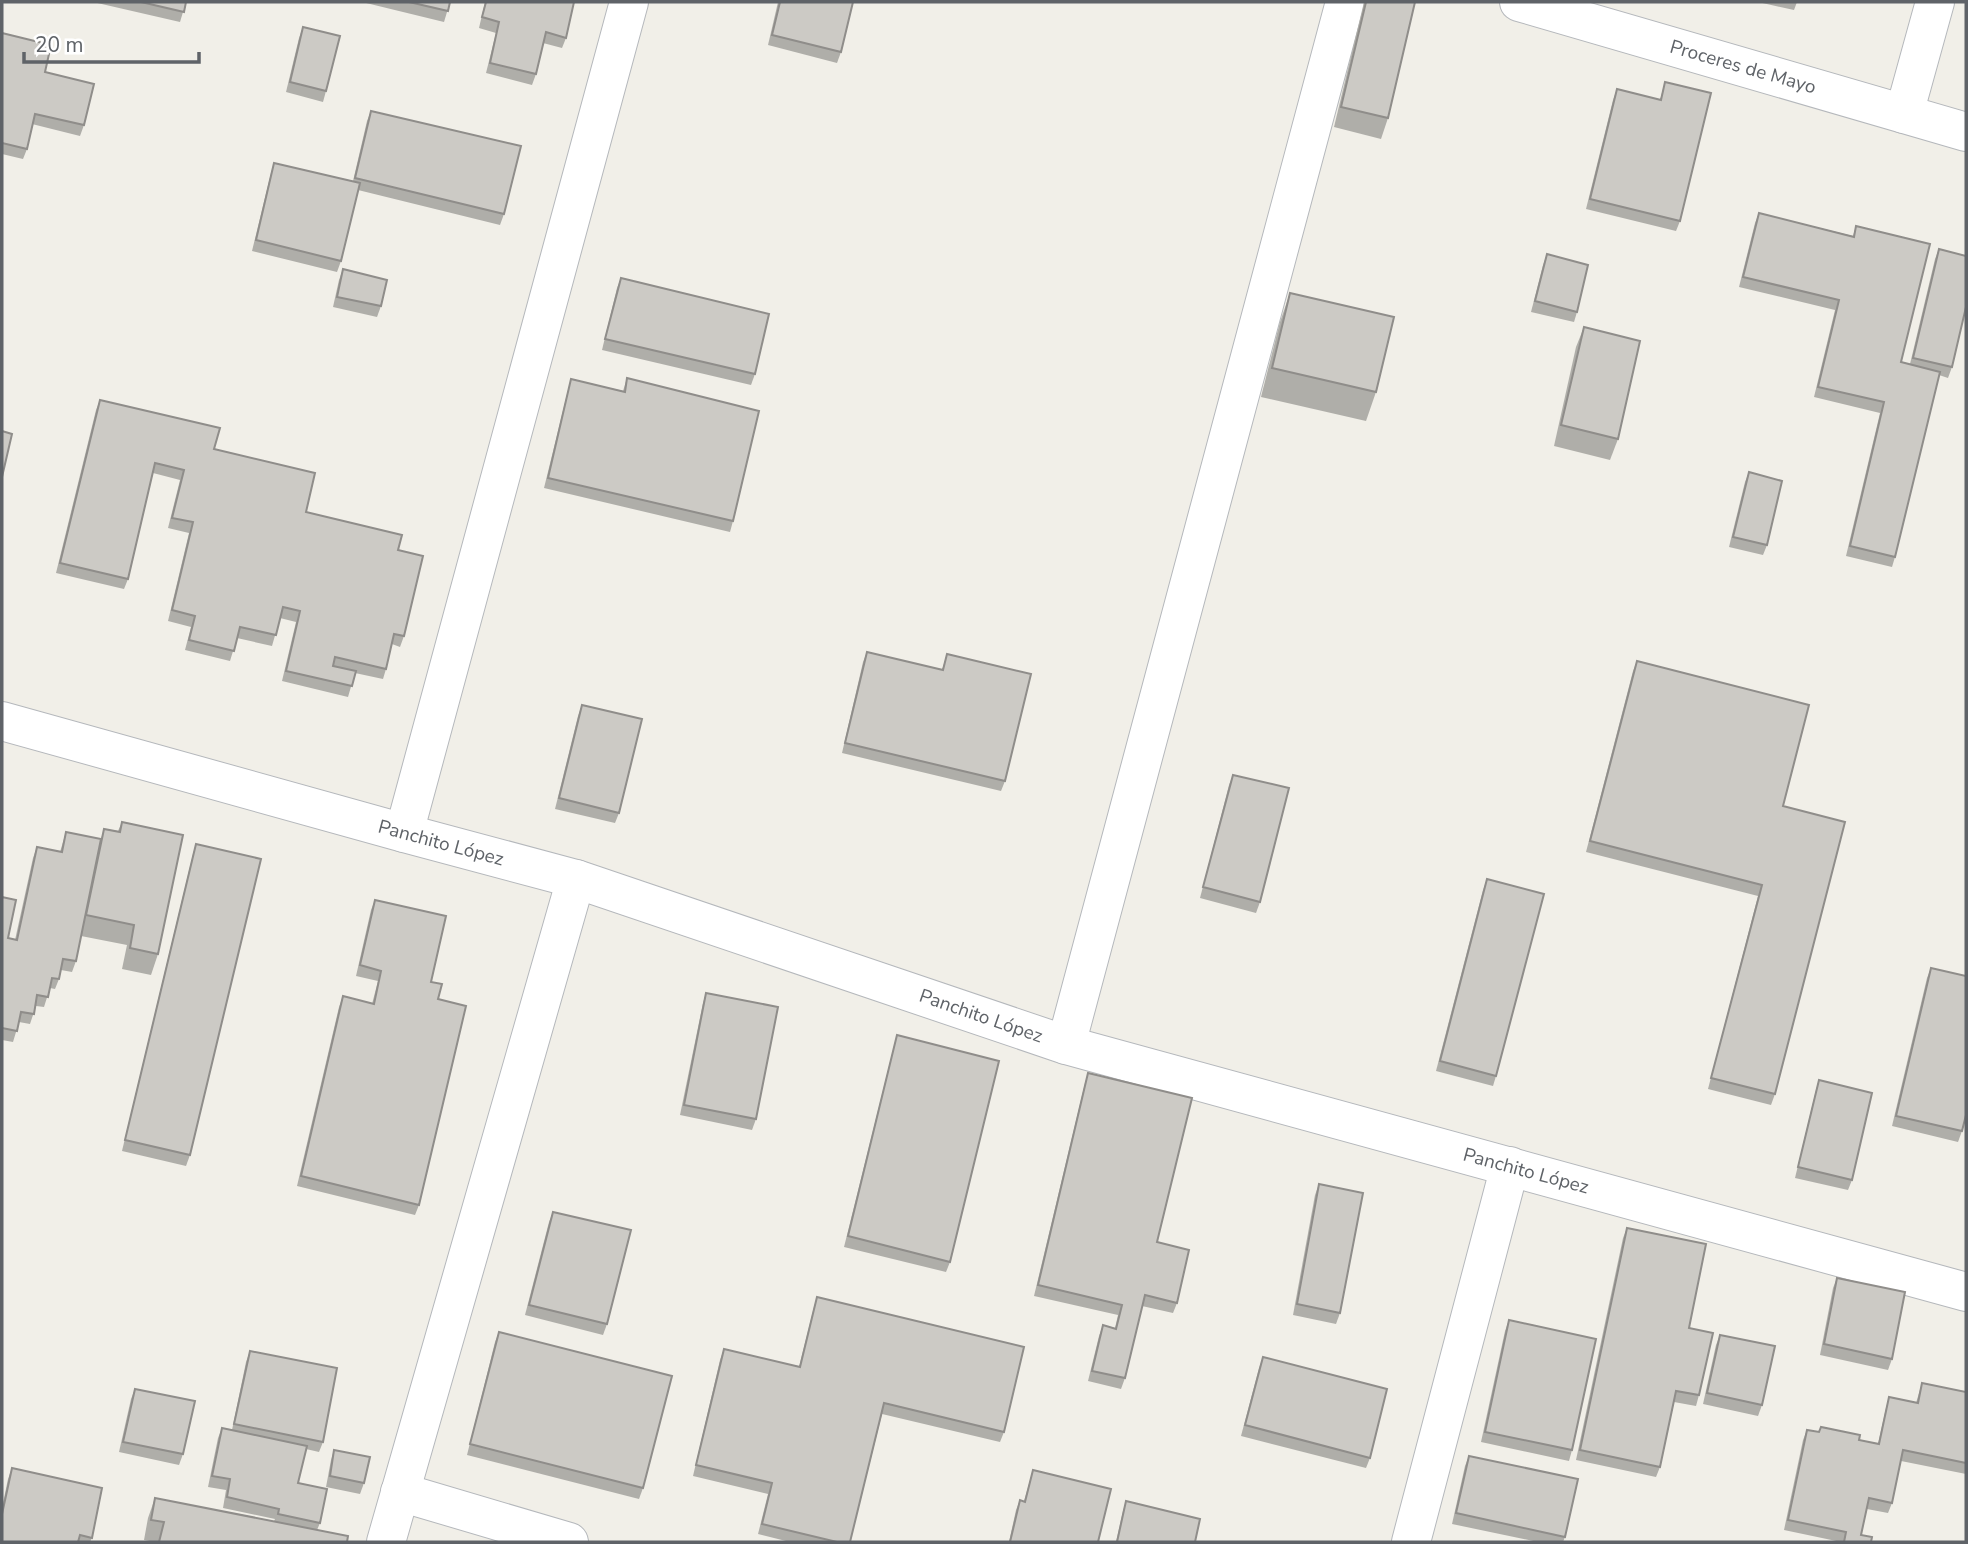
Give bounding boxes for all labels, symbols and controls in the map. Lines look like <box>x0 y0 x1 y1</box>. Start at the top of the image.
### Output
scale bar <box>24 21 200 65</box>
text: 20 m <box>35 31 84 59</box>
street label: Proceres de Mayo <box>1667 34 1819 100</box>
street label: Panchito López <box>375 814 507 872</box>
street label: Panchito López <box>916 983 1046 1049</box>
street label: Panchito López <box>1460 1142 1592 1200</box>

